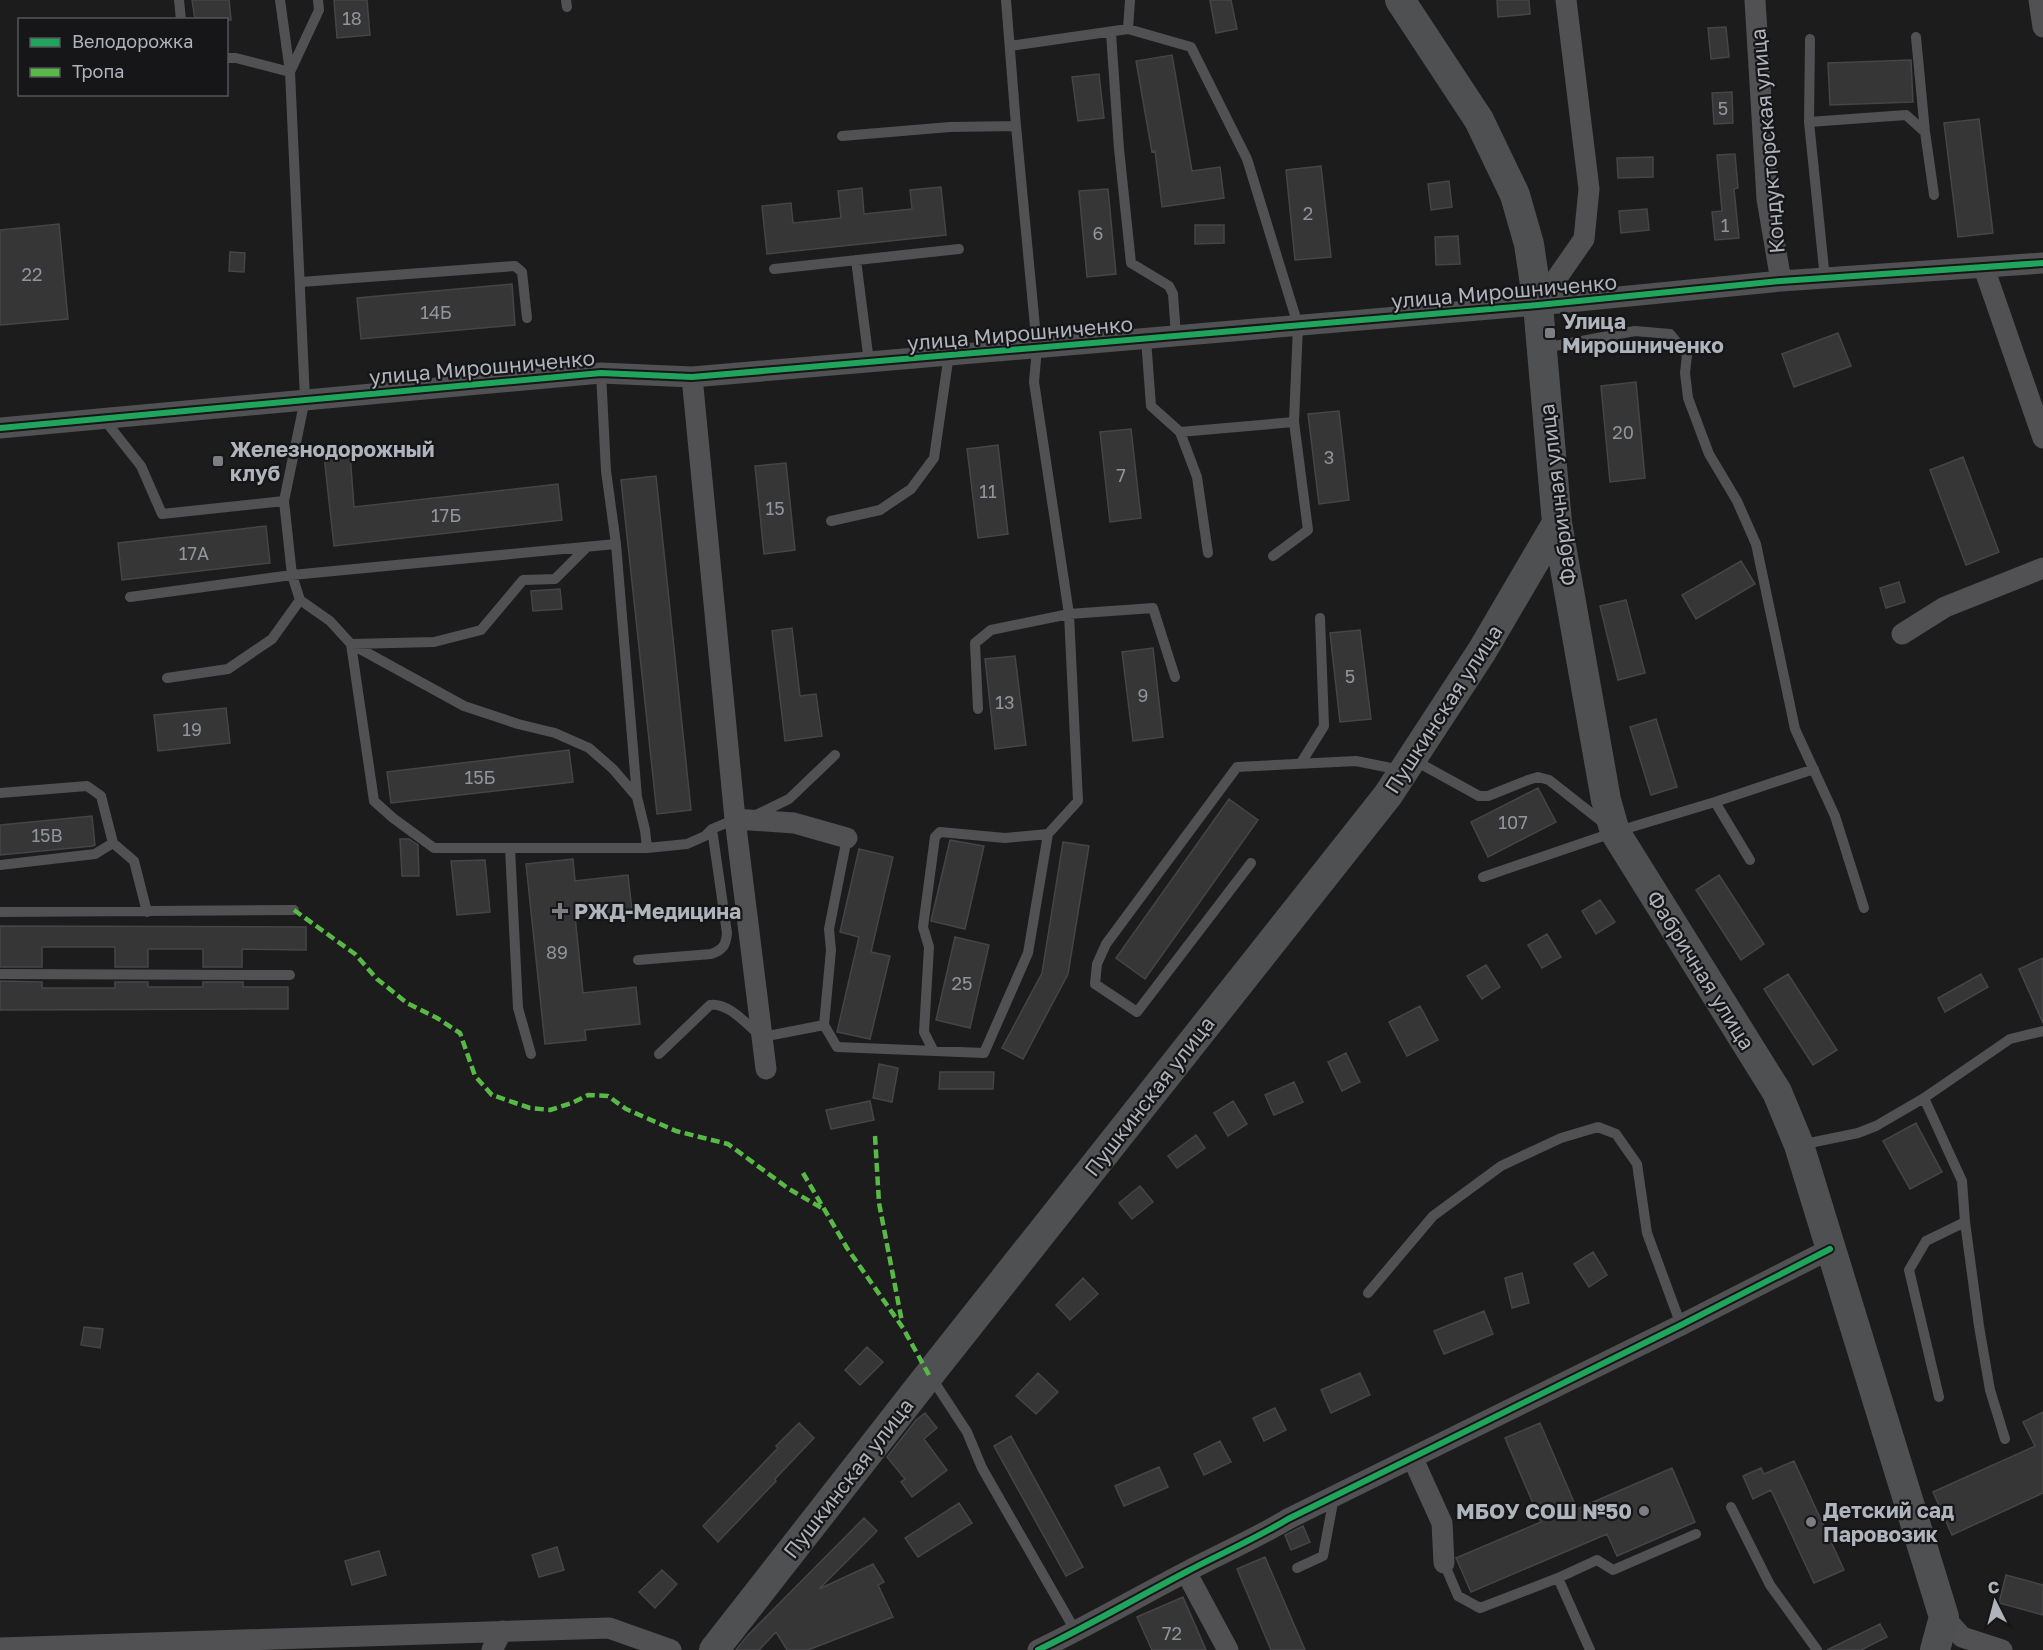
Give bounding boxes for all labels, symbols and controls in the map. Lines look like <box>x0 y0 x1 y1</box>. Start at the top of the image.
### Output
house number: 18 <box>342 7 362 29</box>
legend <box>18 18 228 96</box>
street label: Кондукторская улица <box>1744 28 1790 254</box>
text: Велодорожка <box>72 30 193 52</box>
text: Тропа <box>72 60 124 82</box>
house number: 5 <box>1718 97 1728 119</box>
house number: 2 <box>1303 202 1313 224</box>
house number: 1 <box>1721 214 1730 236</box>
house number: 6 <box>1093 222 1103 244</box>
house number: 22 <box>22 263 42 285</box>
street label: улица Мирошниченко <box>1390 268 1618 314</box>
house number: 14Б <box>420 301 452 323</box>
place label: Улица Мирошниченко <box>1562 308 1724 358</box>
street label: улица Мирошниченко <box>906 310 1134 356</box>
marker: Улица Мирошниченко <box>1543 326 1557 340</box>
street label: улица Мирошниченко <box>368 344 596 390</box>
street label: Фабричная улица <box>1533 402 1581 588</box>
house number: 20 <box>1612 421 1634 443</box>
place label: Железнодорожный клуб <box>230 436 435 486</box>
house number: 3 <box>1324 446 1334 468</box>
marker: Железнодорожный клуб <box>211 454 225 468</box>
house number: 7 <box>1116 464 1126 486</box>
house number: 11 <box>979 480 997 502</box>
house number: 15 <box>765 497 785 519</box>
house number: 17Б <box>431 504 461 526</box>
house number: 17А <box>179 542 209 564</box>
street label: Пушкинская улица <box>1379 620 1507 798</box>
house number: 5 <box>1345 665 1355 687</box>
house number: 9 <box>1138 684 1148 706</box>
house number: 13 <box>995 691 1015 713</box>
house number: 19 <box>182 718 202 740</box>
house number: 15Б <box>464 766 496 788</box>
house number: 107 <box>1498 811 1528 833</box>
house number: 15В <box>31 824 63 846</box>
street label: Фабричная улица <box>1641 885 1761 1055</box>
place label: РЖД-Медицина <box>574 898 741 924</box>
marker: РЖД-Медицина <box>551 902 569 920</box>
house number: 89 <box>546 941 568 963</box>
house number: 25 <box>952 972 972 994</box>
street label: Пушкинская улица <box>1078 1011 1220 1181</box>
street label: Пушкинская улица <box>777 1393 919 1563</box>
place label: Детский сад Паровозик <box>1823 1497 1954 1547</box>
place label: МБОУ СОШ №50 <box>1456 1498 1632 1524</box>
marker: МБОУ СОШ №50 <box>1637 1504 1651 1518</box>
marker: Детский сад Паровозик <box>1804 1515 1818 1529</box>
north arrow <box>1965 1572 2025 1632</box>
text: С <box>1987 1577 2000 1598</box>
house number: 72 <box>1162 1622 1182 1644</box>

